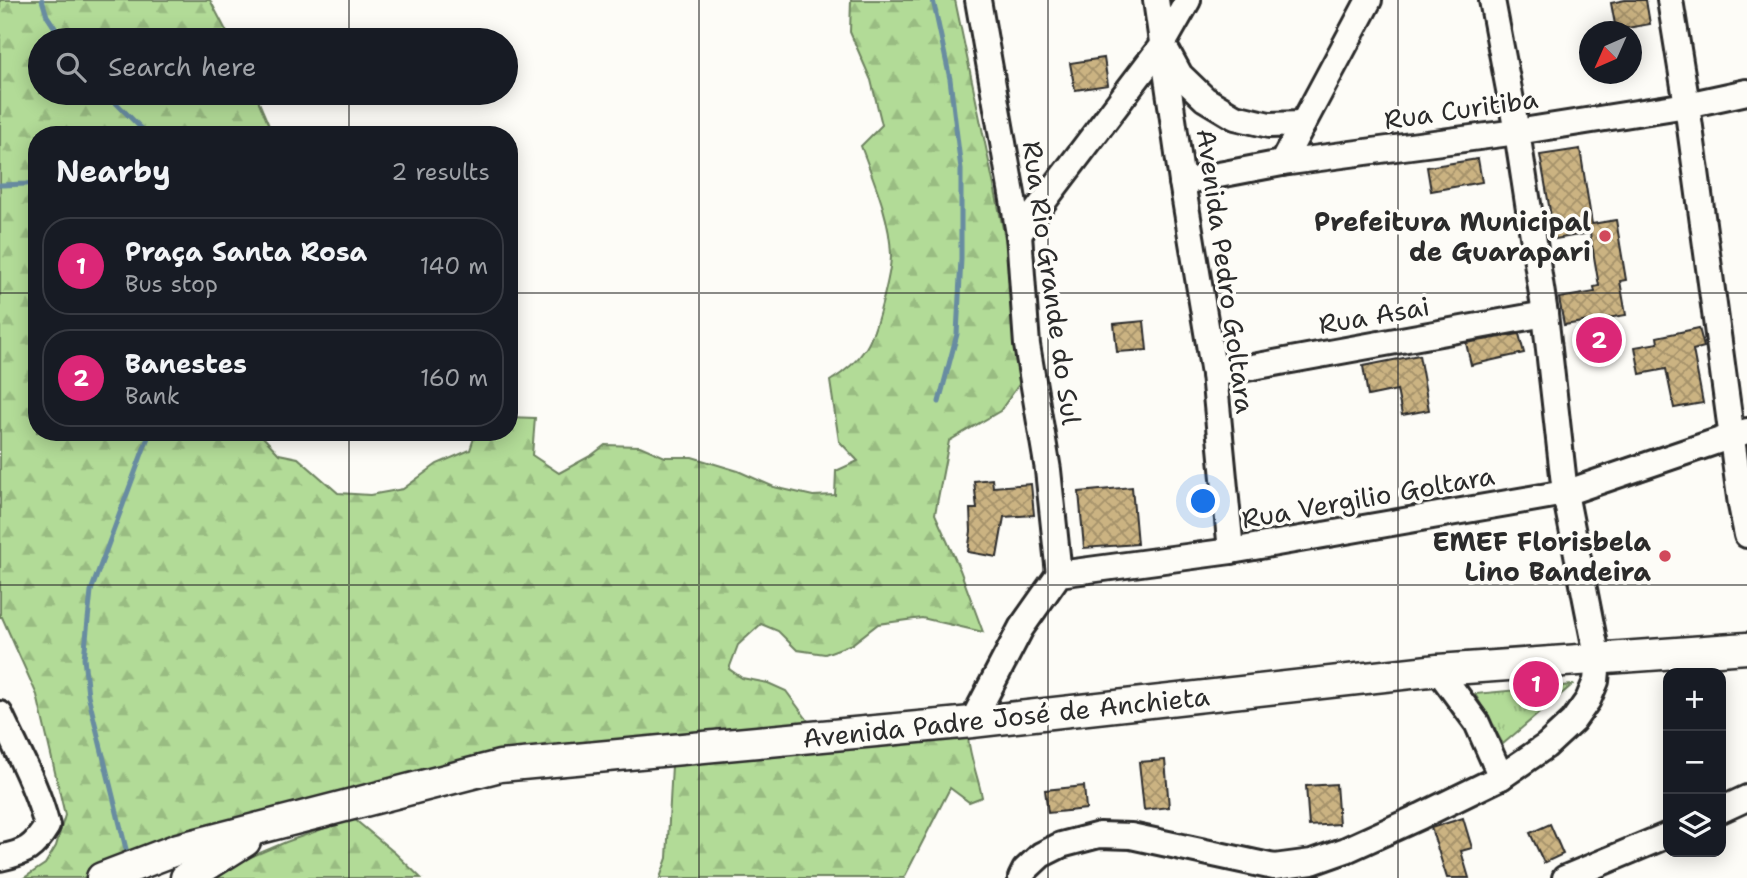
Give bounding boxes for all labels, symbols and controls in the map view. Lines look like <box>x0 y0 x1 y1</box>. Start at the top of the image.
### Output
north arrow <box>1579 21 1642 84</box>
search box <box>28 28 518 105</box>
icon: search <box>52 48 90 86</box>
text: Search here <box>108 49 257 84</box>
street label: Rua Curitiba <box>1382 81 1540 137</box>
street label: Avenida Pedro Goltara <box>1189 126 1263 416</box>
street label: Rua Rio Grande do Sul <box>1015 139 1089 427</box>
text: Nearby <box>56 151 171 192</box>
text: 2 results <box>391 157 490 187</box>
place label: Prefeitura Municipal de Guarapari <box>1314 204 1591 269</box>
marker: Prefeitura Municipal de Guarapari <box>1597 228 1613 244</box>
text: Praça Santa Rosa <box>125 234 367 269</box>
text: 1 <box>76 251 86 281</box>
text: 140 m <box>420 251 488 281</box>
text: Bus stop <box>125 269 218 299</box>
street label: Rua Asai <box>1316 288 1432 342</box>
pin: 2 <box>1576 314 1622 366</box>
text: Banestes <box>125 346 247 381</box>
text: 2 <box>73 363 89 393</box>
text: 160 m <box>420 363 488 393</box>
text: Bank <box>125 381 180 411</box>
street label: Rua Vergilio Goltara <box>1239 458 1497 536</box>
your location <box>1186 484 1220 518</box>
place label: EMEF Florisbela Lino Bandeira <box>1432 524 1651 589</box>
marker: EMEF Florisbela Lino Bandeira <box>1657 548 1673 564</box>
pin: 1 <box>1513 658 1559 710</box>
map controls <box>1663 668 1726 857</box>
button: + <box>1663 668 1726 731</box>
street label: Avenida Padre José de Anchieta <box>801 678 1211 756</box>
button: − <box>1663 731 1726 794</box>
button: layers <box>1663 794 1726 857</box>

